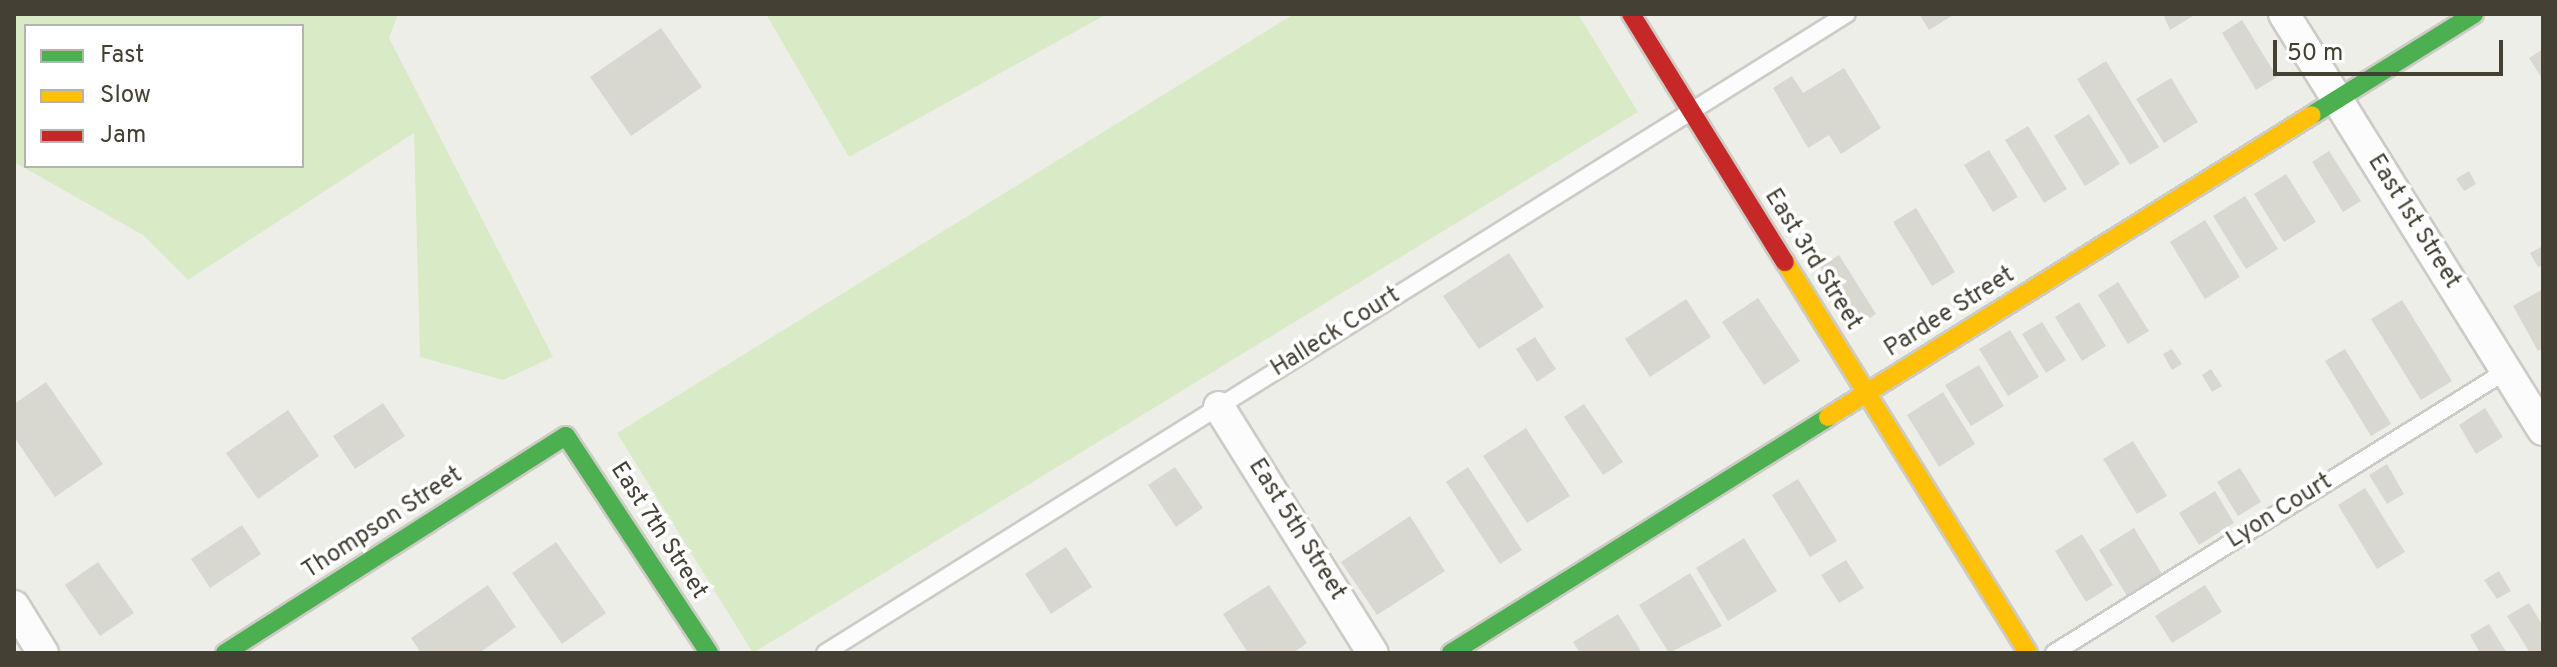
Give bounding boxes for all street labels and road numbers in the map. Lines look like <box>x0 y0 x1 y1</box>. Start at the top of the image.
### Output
street label: East 1st Street <box>2360 150 2466 294</box>
street label: East 3rd Street <box>1757 184 1867 336</box>
street label: Pardee Street <box>1880 262 2020 364</box>
street label: Halleck Court <box>1266 282 1406 384</box>
street label: East 5th Street <box>1241 454 1351 606</box>
street label: East 7th Street <box>603 457 713 605</box>
street label: Thompson Street <box>298 462 468 586</box>
street label: Lyon Court <box>2222 468 2338 556</box>

